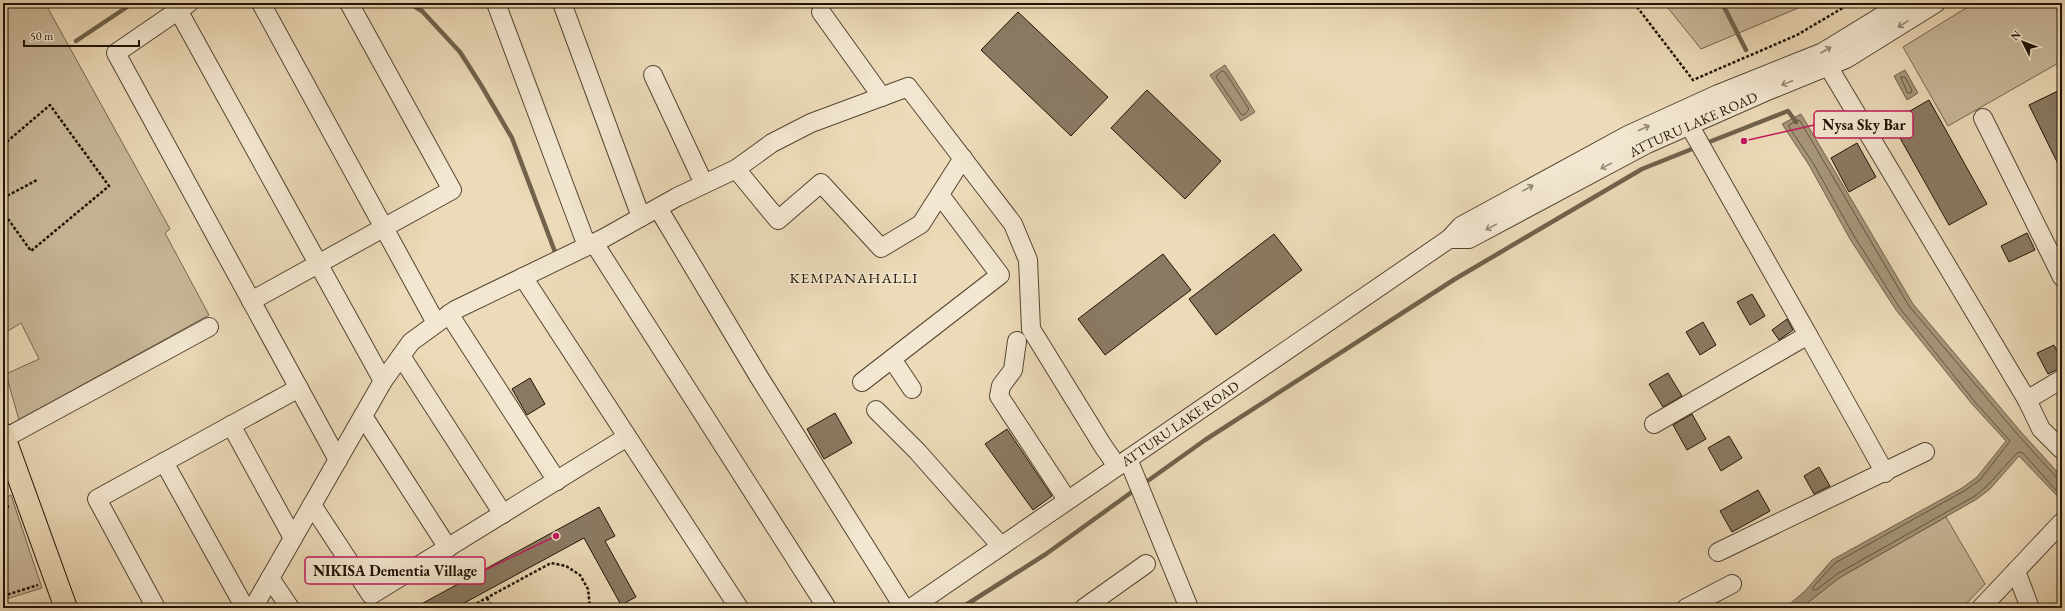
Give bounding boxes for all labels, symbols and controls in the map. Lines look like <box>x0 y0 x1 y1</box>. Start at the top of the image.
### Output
one-way arrow <box>1897 20 1909 28</box>
scale bar <box>24 22 139 48</box>
north arrow <box>2003 22 2043 62</box>
text: N <box>2007 27 2024 43</box>
text: 50 m <box>30 28 54 44</box>
one-way arrow <box>1820 45 1832 53</box>
one-way arrow <box>1782 79 1794 87</box>
street label: ATTURU LAKE ROAD <box>1625 87 1761 162</box>
callout: Nysa Sky Bar <box>1814 111 1913 138</box>
text: Nysa Sky Bar <box>1822 115 1906 134</box>
one-way arrow <box>1637 124 1649 131</box>
one-way arrow <box>1600 163 1612 171</box>
one-way arrow <box>1522 184 1534 192</box>
one-way arrow <box>1485 224 1497 232</box>
district label: KEMPANAHALLI <box>790 268 918 287</box>
street label: ATTURU LAKE ROAD <box>1116 377 1243 471</box>
callout: NIKISA Dementia Village <box>305 557 485 584</box>
text: NIKISA Dementia Village <box>313 561 477 580</box>

